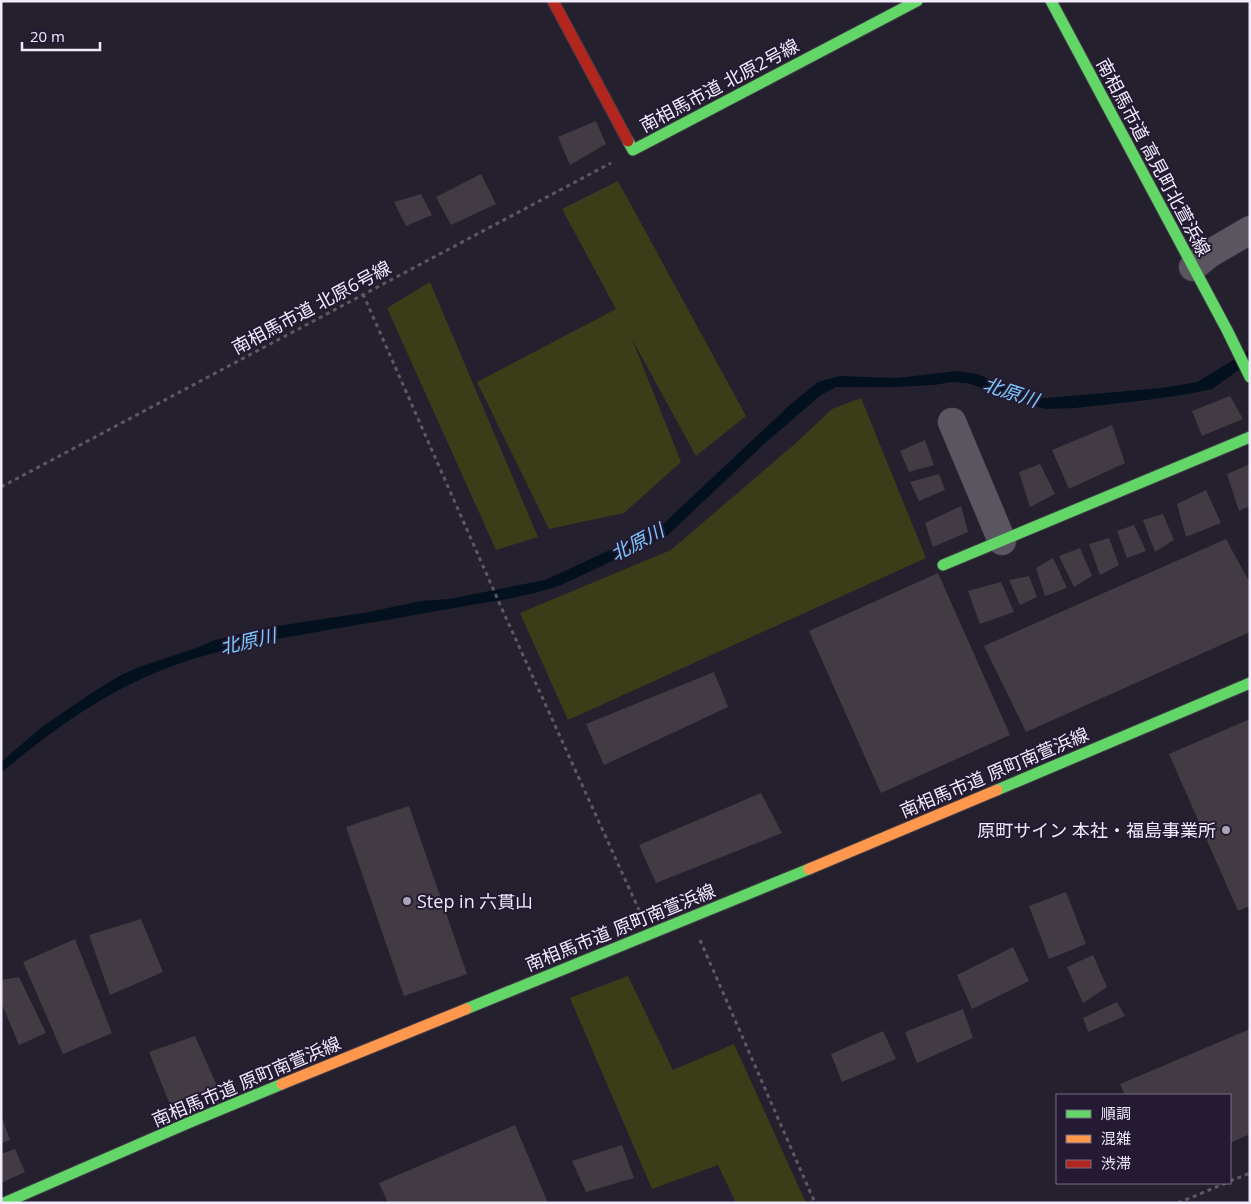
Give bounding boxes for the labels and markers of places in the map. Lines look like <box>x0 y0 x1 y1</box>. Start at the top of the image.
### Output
place label: 原町サイン 本社・福島事業所 <box>977 818 1216 842</box>
marker: 原町サイン 本社・福島事業所 <box>1220 824 1232 836</box>
place label: Step in 六貫山 <box>417 889 533 913</box>
marker: Step in 六貫山 <box>401 895 413 907</box>

